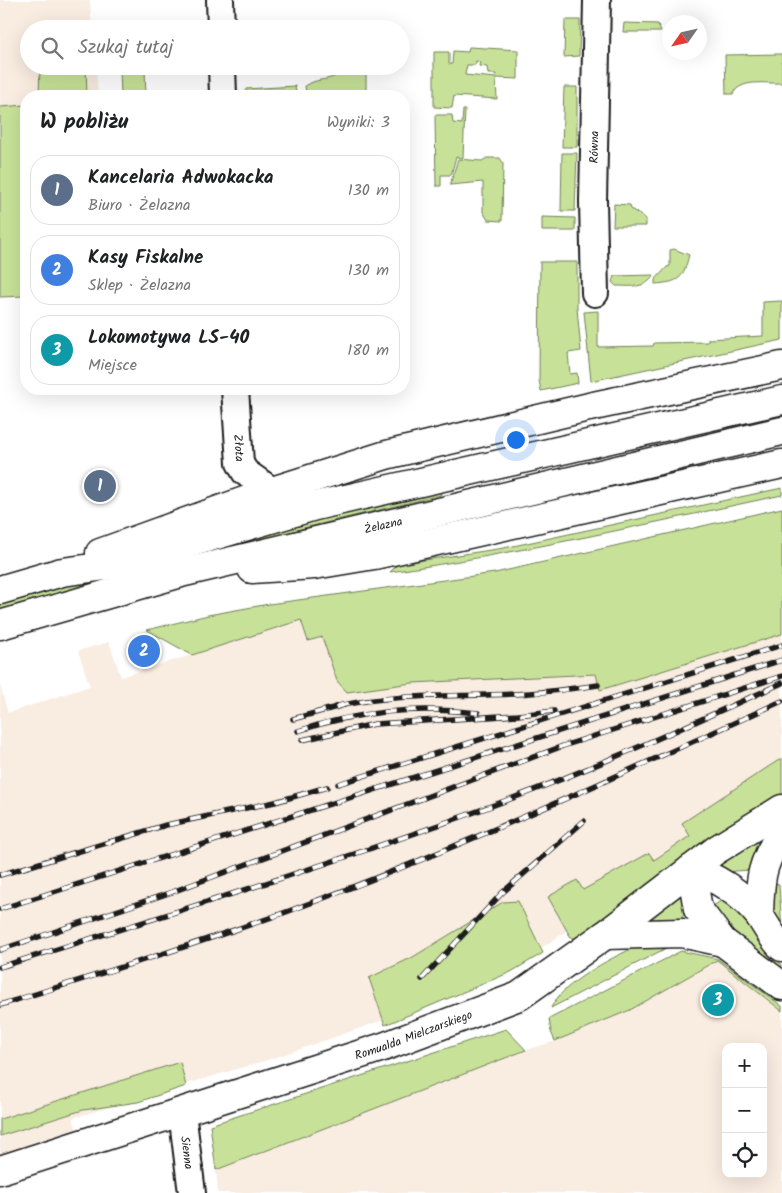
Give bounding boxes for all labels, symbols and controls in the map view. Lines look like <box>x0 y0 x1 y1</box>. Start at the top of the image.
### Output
north arrow <box>662 15 707 60</box>
search box <box>20 20 410 75</box>
text: Szukaj tutaj <box>78 33 173 63</box>
icon: search <box>38 34 66 62</box>
text: W pobliżu <box>40 106 128 139</box>
text: Wyniki: 3 <box>327 110 390 135</box>
street label: Równa <box>584 130 604 164</box>
text: Kancelaria Adwokacka <box>88 163 274 193</box>
text: 1 <box>55 178 59 203</box>
text: 130 m <box>348 178 389 203</box>
text: Biuro · Żelazna <box>88 193 190 218</box>
text: Kasy Fiskalne <box>88 243 203 273</box>
text: 2 <box>52 258 62 283</box>
text: 130 m <box>348 258 389 283</box>
text: Sklep · Żelazna <box>88 273 191 298</box>
text: Lokomotywa LS-40 <box>88 323 249 353</box>
text: 3 <box>53 338 61 363</box>
text: 180 m <box>347 338 389 363</box>
text: Miejsce <box>88 353 137 378</box>
your location <box>503 427 529 453</box>
street label: Złota <box>229 433 249 463</box>
pin: 1 <box>84 467 116 505</box>
street label: Żelazna <box>362 511 405 539</box>
pin: 2 <box>128 632 160 670</box>
pin: 3 <box>702 981 734 1019</box>
street label: Romualda Mielczarskiego <box>352 1005 475 1065</box>
map controls <box>722 1043 767 1178</box>
button: + <box>722 1043 767 1088</box>
button: − <box>722 1088 767 1133</box>
button: locate <box>722 1133 767 1178</box>
street label: Sienna <box>176 1135 199 1171</box>

